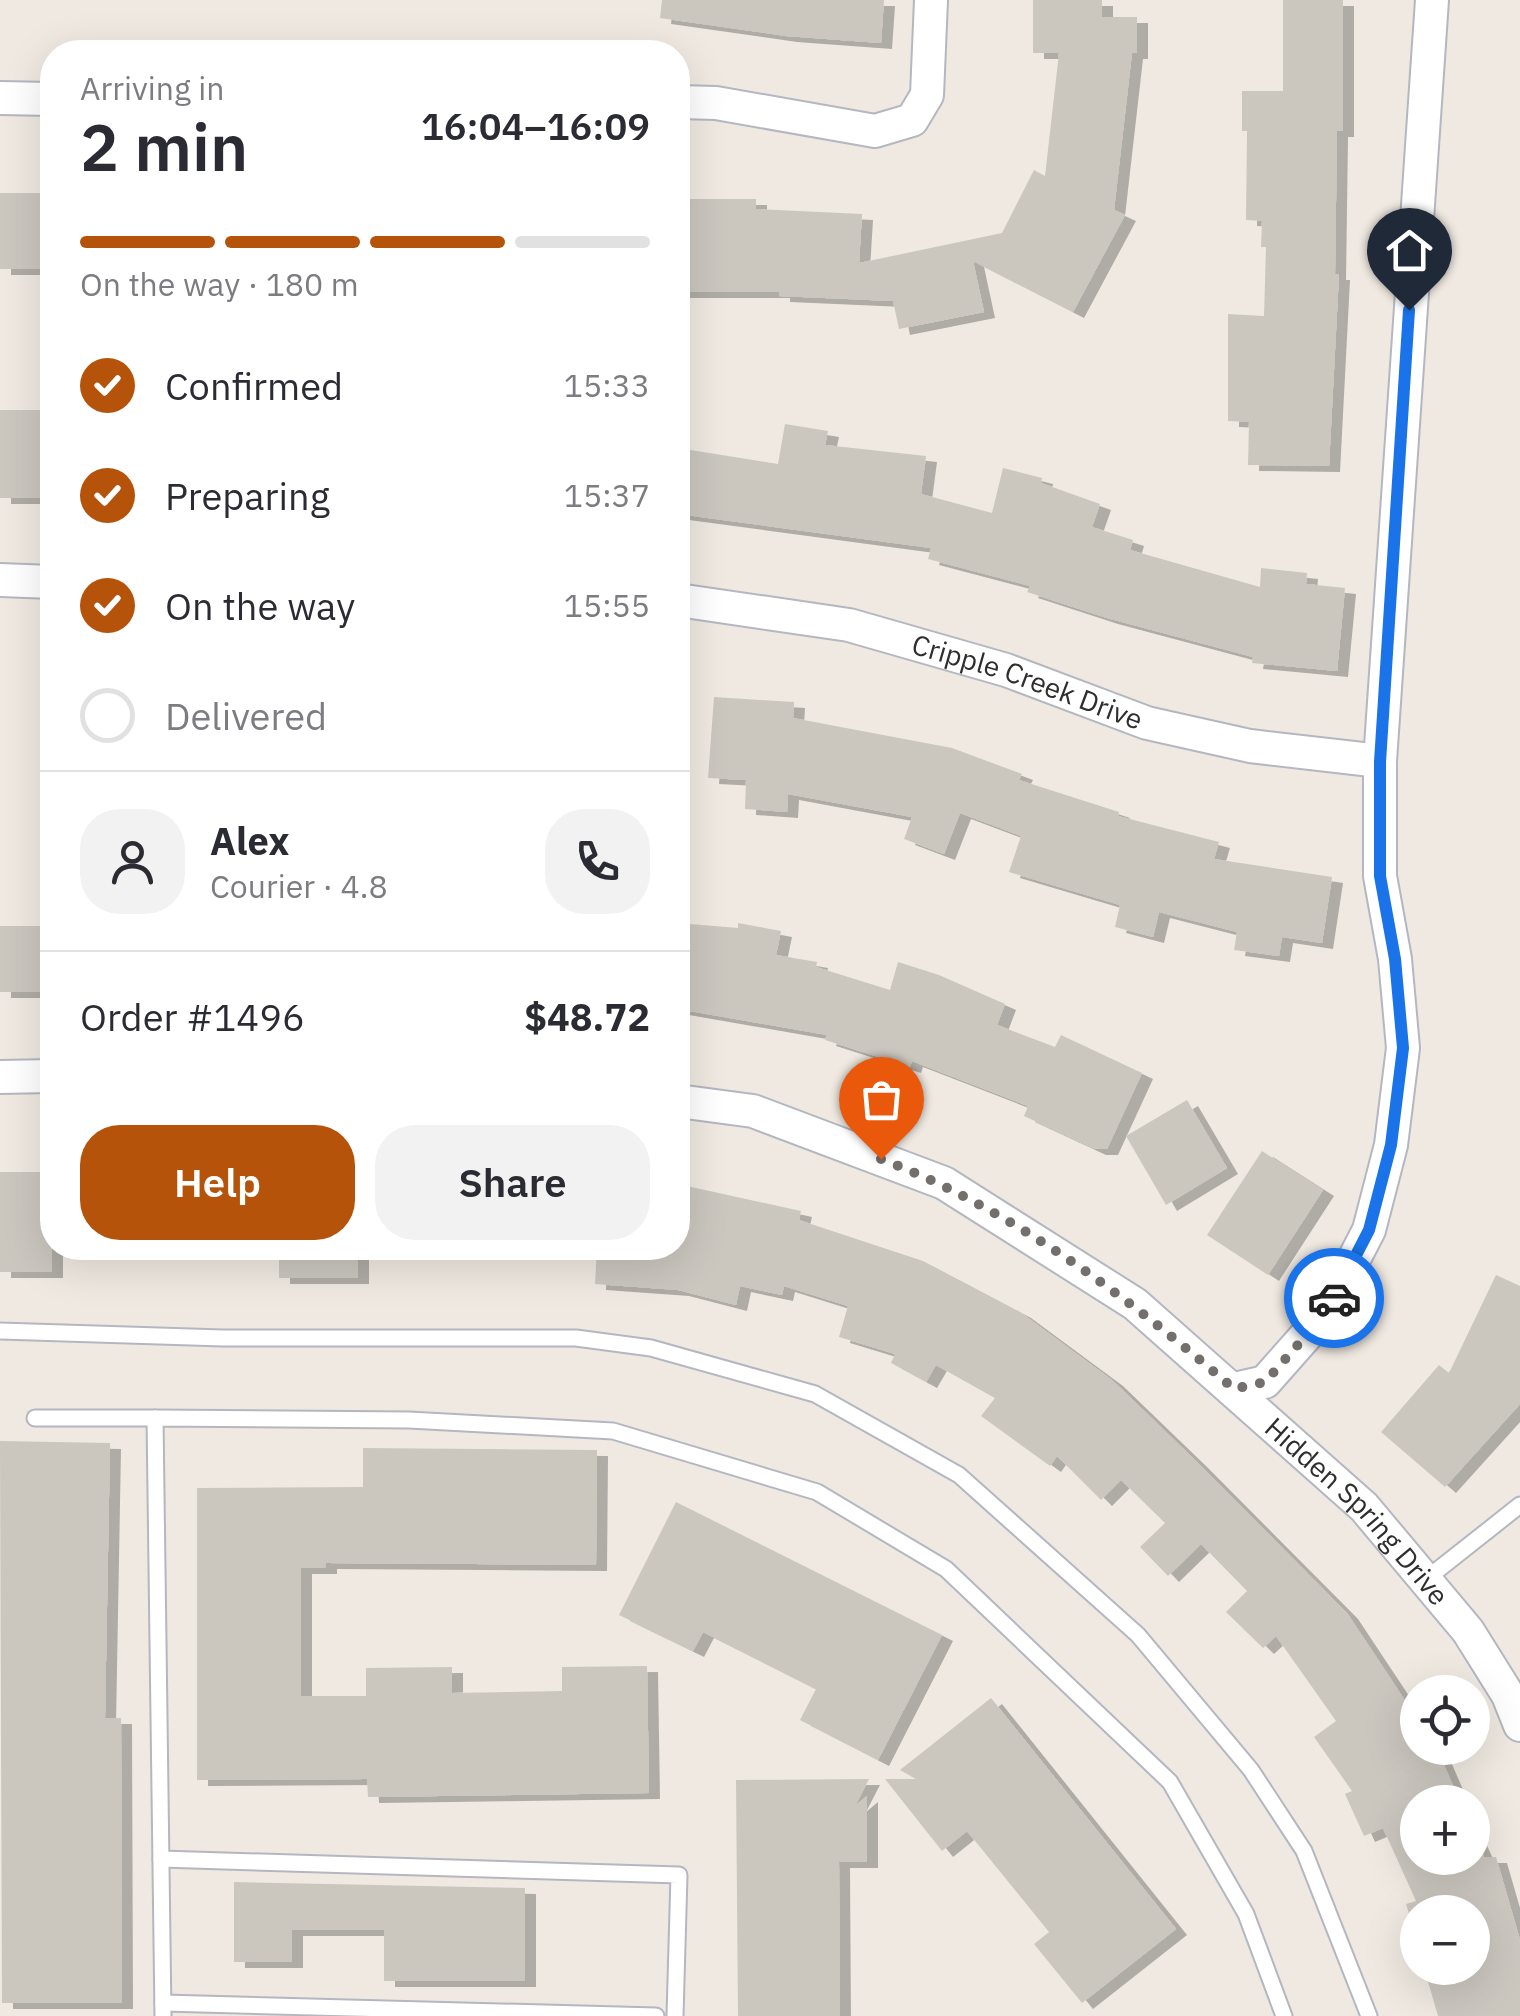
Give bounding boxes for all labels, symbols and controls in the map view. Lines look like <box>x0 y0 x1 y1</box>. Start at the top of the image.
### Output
text: Arriving in <box>80 67 225 109</box>
text: 16:04–16:09 <box>421 101 650 150</box>
text: 2 min <box>80 104 248 189</box>
pin <box>1367 208 1452 311</box>
icon: home <box>1382 223 1437 278</box>
text: On the way · 180 m <box>80 263 359 305</box>
icon: check <box>80 358 135 413</box>
text: Confirmed <box>165 361 343 410</box>
text: 15:33 <box>564 364 650 406</box>
icon: check <box>80 468 135 523</box>
text: Preparing <box>165 471 330 520</box>
text: 15:37 <box>564 474 650 516</box>
icon: check <box>80 578 135 633</box>
text: On the way <box>165 581 355 630</box>
text: 15:55 <box>564 584 650 626</box>
street label: Cripple Creek Drive <box>908 625 1148 738</box>
text: Delivered <box>165 691 327 740</box>
button: person <box>80 809 185 914</box>
button: phone <box>545 809 650 914</box>
text: Alex <box>210 816 290 865</box>
text: Courier · 4.8 <box>210 865 388 907</box>
text: Order #1496 <box>80 992 305 1041</box>
text: $48.72 <box>524 992 650 1041</box>
pin <box>839 1057 924 1160</box>
icon: bag <box>854 1072 909 1127</box>
button: Help <box>80 1125 355 1240</box>
button: Share <box>375 1125 650 1240</box>
courier <box>1284 1248 1384 1348</box>
icon: car <box>1307 1271 1362 1326</box>
street label: Hidden Spring Drive <box>1257 1409 1457 1613</box>
map controls <box>1400 1675 1490 1985</box>
button: locate <box>1400 1675 1490 1765</box>
button: + <box>1400 1785 1490 1875</box>
button: − <box>1400 1895 1490 1985</box>

